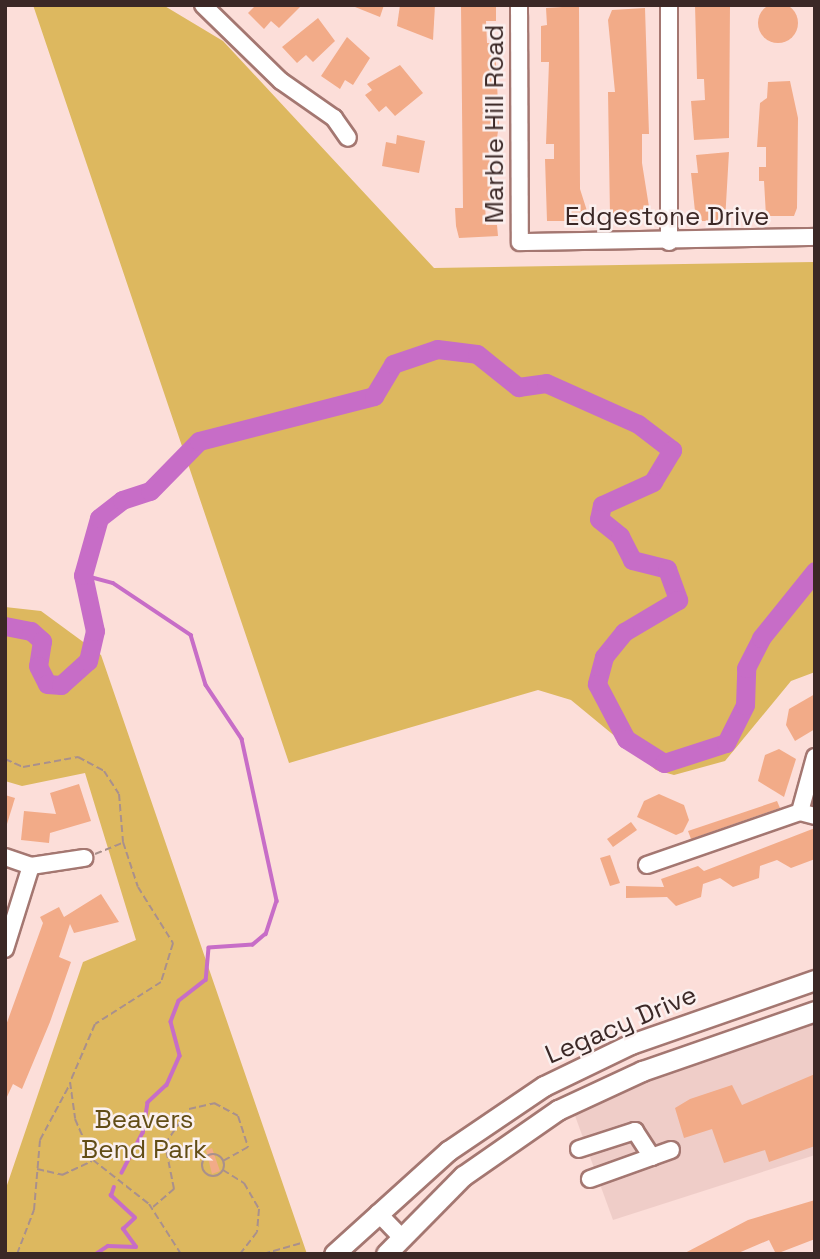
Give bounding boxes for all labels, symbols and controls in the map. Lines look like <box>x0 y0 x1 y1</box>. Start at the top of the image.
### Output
street label: Marble Hill Road <box>479 24 511 224</box>
street label: Edgestone Drive <box>565 201 769 233</box>
street label: Legacy Drive <box>541 979 701 1071</box>
park label: Beavers Bend Park <box>81 1104 207 1166</box>

